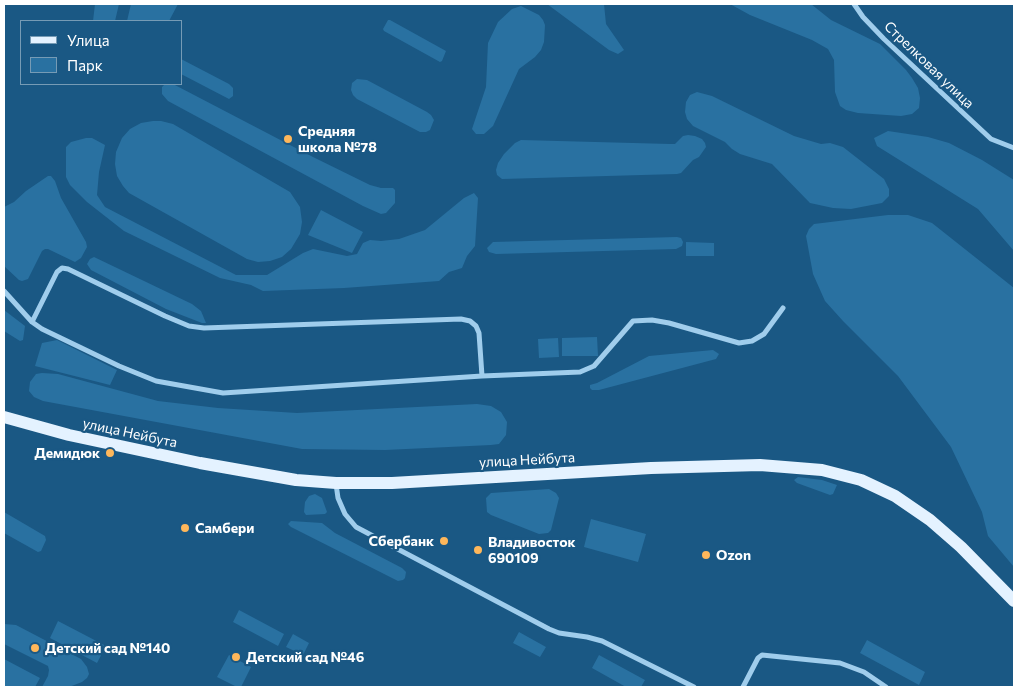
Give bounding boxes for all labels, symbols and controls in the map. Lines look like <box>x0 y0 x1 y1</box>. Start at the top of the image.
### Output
street label: Стрелковая улица <box>881 18 977 112</box>
legend <box>20 20 182 85</box>
text: Улица <box>67 31 109 49</box>
text: Парк <box>67 56 103 74</box>
place label: Средняя школа №78 <box>298 123 377 156</box>
marker: Средняя школа №78 <box>282 133 294 145</box>
street label: улица Нейбута <box>81 415 179 451</box>
place label: Демидюк <box>34 445 100 461</box>
marker: Демидюк <box>104 447 116 459</box>
street label: улица Нейбута <box>479 449 575 471</box>
place label: Самбери <box>195 520 254 536</box>
marker: Самбери <box>179 522 191 534</box>
place label: Сбербанк <box>369 533 434 549</box>
place label: Владивосток 690109 <box>488 534 576 566</box>
marker: Сбербанк <box>438 535 450 547</box>
marker: Владивосток 690109 <box>472 544 484 556</box>
place label: Ozon <box>716 547 751 563</box>
marker: Ozon <box>700 549 712 561</box>
place label: Детский сад №140 <box>45 640 170 656</box>
marker: Детский сад №140 <box>29 642 41 654</box>
place label: Детский сад №46 <box>246 649 364 665</box>
marker: Детский сад №46 <box>230 651 242 663</box>

